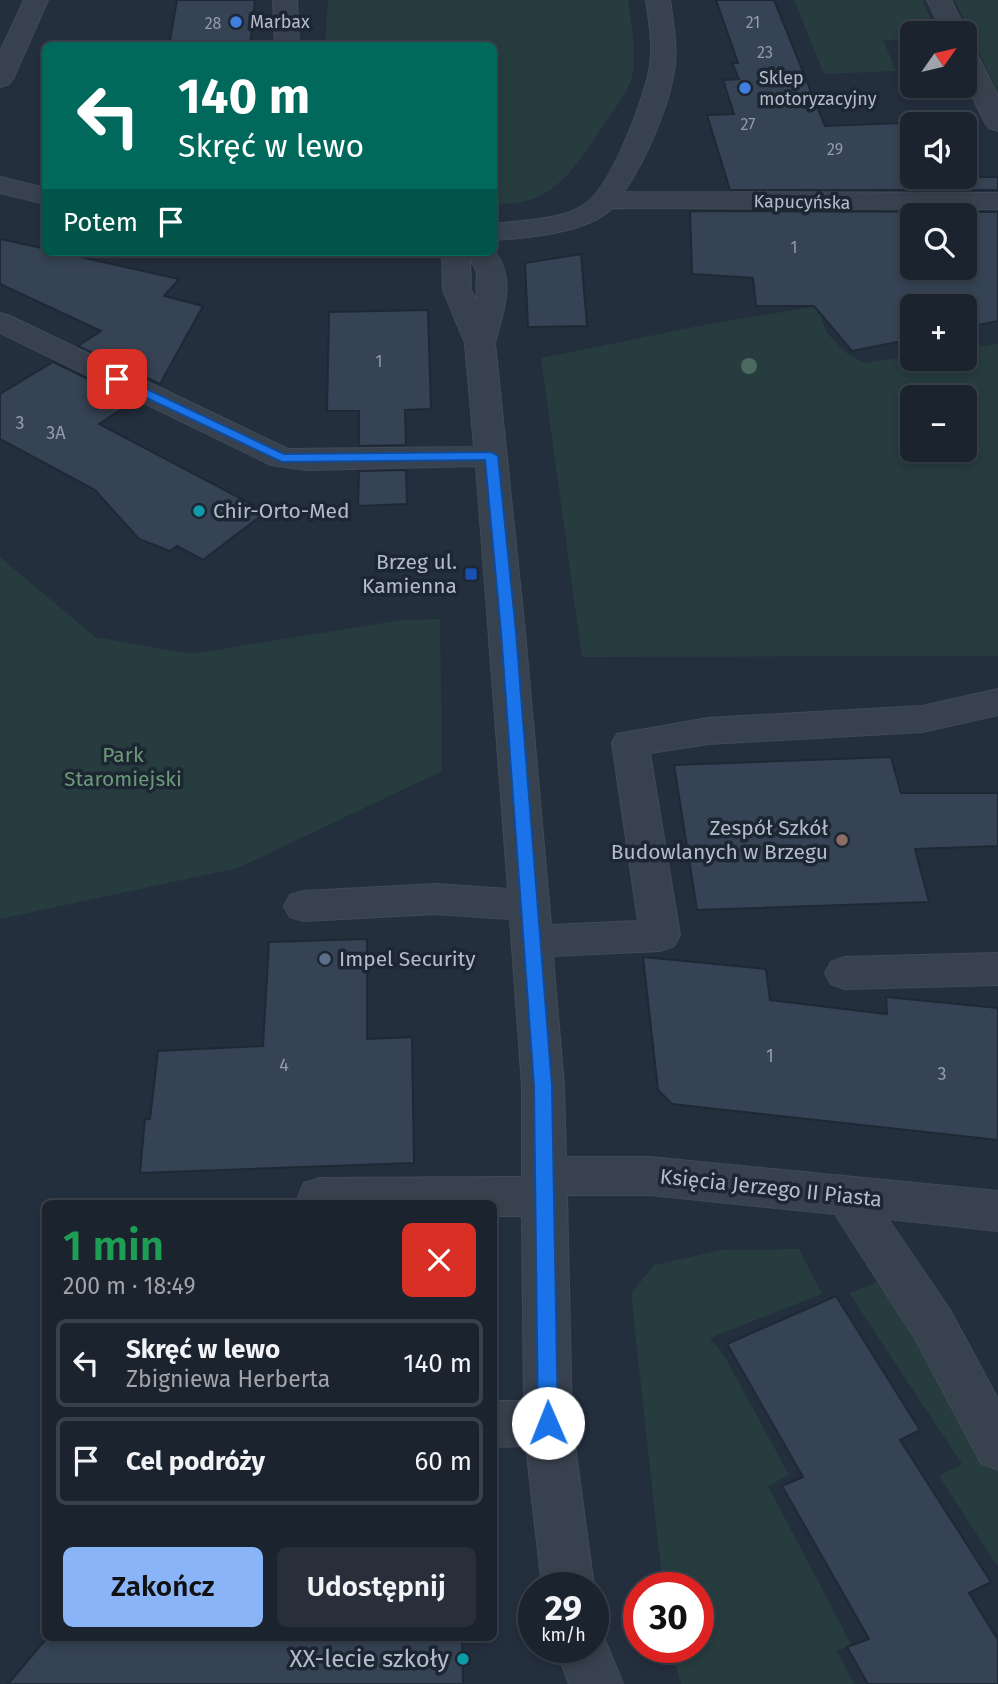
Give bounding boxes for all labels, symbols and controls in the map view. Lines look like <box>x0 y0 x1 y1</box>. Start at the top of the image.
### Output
place label: Marbax <box>250 11 310 33</box>
house number: 21 <box>746 13 760 32</box>
house number: 28 <box>205 14 222 33</box>
marker: Marbax <box>228 14 244 30</box>
north arrow <box>900 21 976 98</box>
map controls <box>900 21 977 462</box>
house number: 23 <box>757 43 773 62</box>
text: 140 m <box>178 67 310 126</box>
place label: Sklep motoryzacyjny <box>759 67 877 110</box>
icon: left <box>63 70 154 161</box>
marker: Sklep motoryzacyjny <box>737 80 753 96</box>
button: sound <box>900 112 977 189</box>
house number: 27 <box>741 115 755 134</box>
text: Skręć w lewo <box>178 127 364 165</box>
house number: 29 <box>827 140 843 159</box>
street label: Kapucyńska <box>754 190 850 214</box>
icon: arrive <box>152 203 190 241</box>
button: search <box>900 203 977 280</box>
text: Potem <box>63 207 138 238</box>
house number: 1 <box>791 238 797 257</box>
button: + <box>900 294 977 371</box>
pin <box>87 349 147 409</box>
house number: 1 <box>376 352 382 371</box>
icon: arrive <box>98 360 136 398</box>
button: − <box>900 385 977 462</box>
house number: 3 <box>16 412 24 434</box>
house number: 3A <box>46 422 66 444</box>
place label: Chir-Orto-Med <box>213 498 350 524</box>
marker: Chir-Orto-Med <box>191 503 207 519</box>
place label: Brzeg ul. Kamienna <box>362 549 457 599</box>
marker: Brzeg ul. Kamienna <box>463 566 479 582</box>
park label: Park Staromiejski <box>64 742 182 792</box>
place label: Zespół Szkół Budowlanych w Brzegu <box>611 815 828 865</box>
marker: Zespół Szkół Budowlanych w Brzegu <box>834 832 850 848</box>
place label: Impel Security <box>339 946 476 972</box>
marker: Impel Security <box>317 951 333 967</box>
house number: 1 <box>766 1045 774 1067</box>
house number: 4 <box>279 1054 289 1076</box>
house number: 3 <box>938 1063 946 1085</box>
street label: Księcia Jerzego II Piasta <box>659 1163 883 1213</box>
text: 1 min <box>63 1221 164 1271</box>
button: close <box>402 1223 476 1297</box>
text: 200 m · 18:49 <box>63 1272 195 1300</box>
text: Skręć w lewo <box>126 1334 280 1365</box>
icon: left <box>67 1344 105 1382</box>
text: 140 m <box>403 1348 472 1379</box>
text: Zbigniewa Herberta <box>126 1365 330 1393</box>
position arrow <box>511 1386 585 1460</box>
icon: arrive <box>67 1442 105 1480</box>
text: Cel podróży <box>126 1446 265 1477</box>
text: 60 m <box>414 1446 472 1477</box>
button: Zakończ <box>63 1547 263 1627</box>
button: Udostępnij <box>277 1547 476 1627</box>
speed limit sign: 30 <box>623 1572 714 1663</box>
text: 29 <box>545 1587 582 1629</box>
text: km/h <box>541 1624 586 1646</box>
place label: XX-lecie szkoły <box>289 1645 449 1673</box>
marker: XX-lecie szkoły <box>455 1651 471 1667</box>

